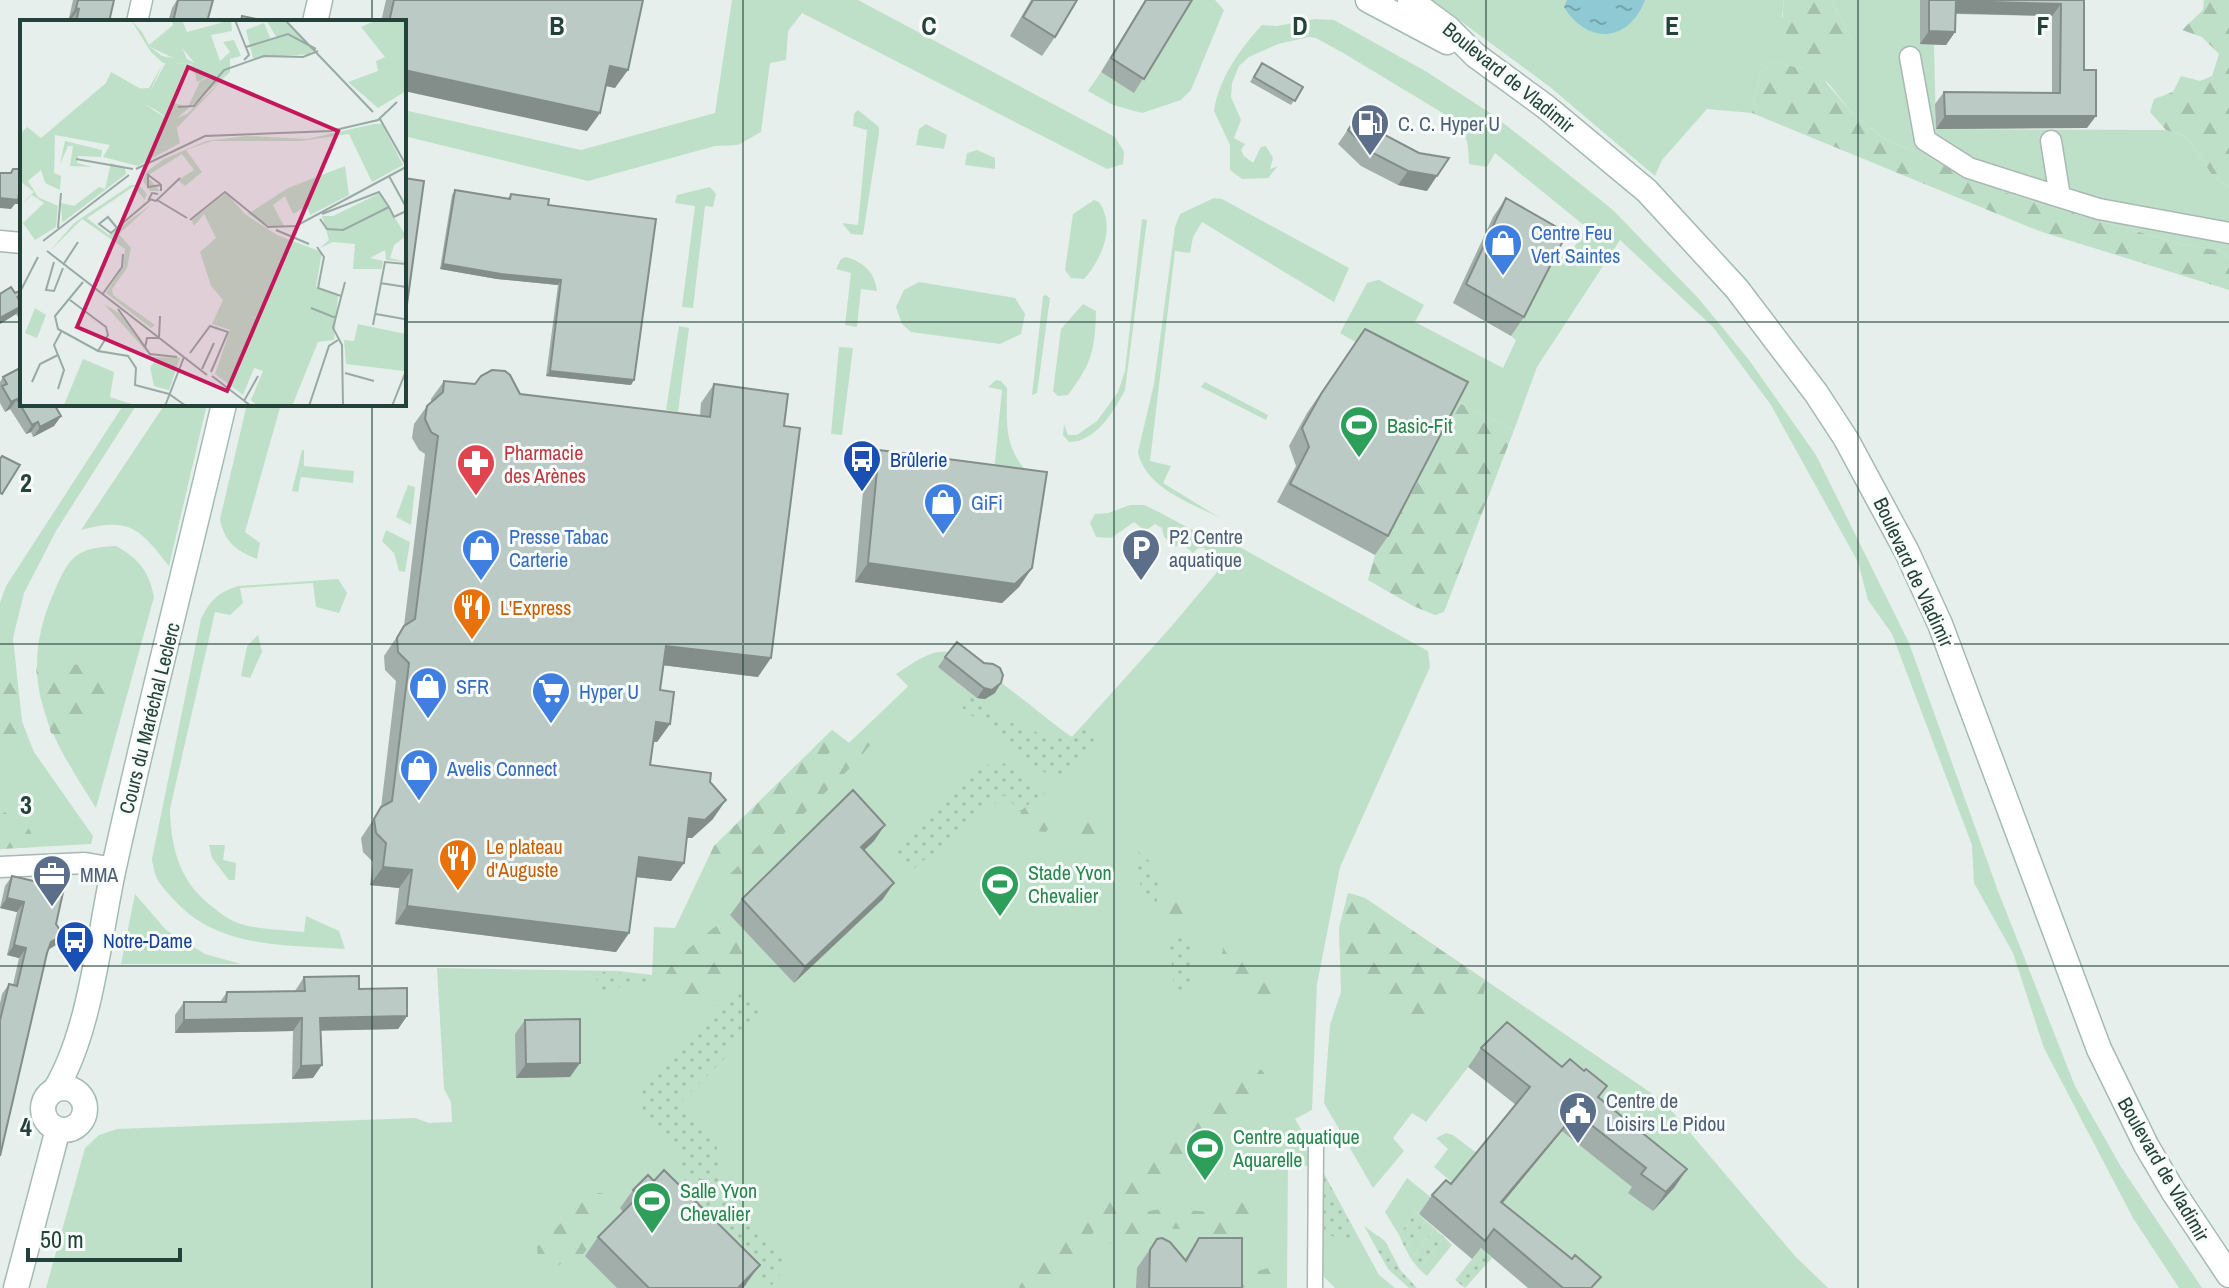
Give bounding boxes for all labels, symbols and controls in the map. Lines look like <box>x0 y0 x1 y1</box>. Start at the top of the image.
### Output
text: B <box>549 8 565 43</box>
text: C <box>921 8 937 43</box>
text: D <box>1292 8 1308 43</box>
text: E <box>1665 8 1679 43</box>
text: F <box>2036 8 2050 43</box>
street label: Boulevard de Vladimir <box>1437 15 1581 139</box>
inset map <box>20 20 406 406</box>
fuel station icon: C. C. Hyper U <box>1349 102 1391 157</box>
place label: C. C. Hyper U <box>1398 110 1500 137</box>
place label: Centre Feu Vert Saintes <box>1531 219 1620 269</box>
shop icon: Centre Feu Vert Saintes <box>1482 222 1524 277</box>
sports icon: Basic-Fit <box>1338 404 1380 459</box>
place label: Basic-Fit <box>1387 412 1453 439</box>
bus stop icon: Brûlerie <box>841 438 883 493</box>
place label: Pharmacie des Arènes <box>504 439 586 489</box>
pharmacy icon: Pharmacie des Arènes <box>455 442 497 497</box>
place label: Brûlerie <box>890 446 947 473</box>
text: 2 <box>20 465 32 500</box>
shop icon: GiFi <box>922 481 964 536</box>
place label: GiFi <box>971 489 1003 516</box>
street label: Boulevard de Vladimir <box>1867 493 1961 652</box>
place label: Presse Tabac Carterie <box>509 523 608 573</box>
place label: P2 Centre aquatique <box>1169 523 1243 573</box>
shop icon: Presse Tabac Carterie <box>460 527 502 582</box>
parking icon: P2 Centre aquatique <box>1120 527 1162 582</box>
restaurant icon: L'Express <box>451 586 493 641</box>
place label: L'Express <box>500 594 572 621</box>
street label: Cours du Maréchal Leclerc <box>112 620 186 816</box>
shop icon: SFR <box>407 665 449 720</box>
supermarket icon: Hyper U <box>530 670 572 725</box>
place label: SFR <box>456 673 489 700</box>
place label: Hyper U <box>579 678 639 705</box>
shop icon: Avelis Connect <box>398 747 440 802</box>
place label: Avelis Connect <box>446 755 557 782</box>
text: 3 <box>20 787 32 822</box>
place label: Le plateau d'Auguste <box>486 833 563 883</box>
restaurant icon: Le plateau d'Auguste <box>437 837 479 892</box>
office icon: MMA <box>31 853 73 908</box>
place label: Stade Yvon Chevalier <box>1028 859 1112 909</box>
place label: MMA <box>80 861 118 888</box>
sports icon: Stade Yvon Chevalier <box>979 863 1021 918</box>
bus stop icon: Notre-Dame <box>54 919 96 974</box>
place label: Notre-Dame <box>103 927 192 954</box>
place label: Centre de Loisirs Le Pidou <box>1606 1087 1725 1137</box>
public building icon: Centre de Loisirs Le Pidou <box>1557 1090 1599 1145</box>
street label: Boulevard de Vladimir <box>2112 1092 2217 1246</box>
text: 4 <box>20 1109 32 1144</box>
place label: Centre aquatique Aquarelle <box>1232 1123 1360 1173</box>
sports icon: Centre aquatique Aquarelle <box>1184 1127 1226 1182</box>
place label: Salle Yvon Chevalier <box>680 1177 757 1227</box>
sports icon: Salle Yvon Chevalier <box>631 1180 673 1235</box>
scale bar <box>28 1212 180 1262</box>
text: 50 m <box>40 1223 84 1255</box>

